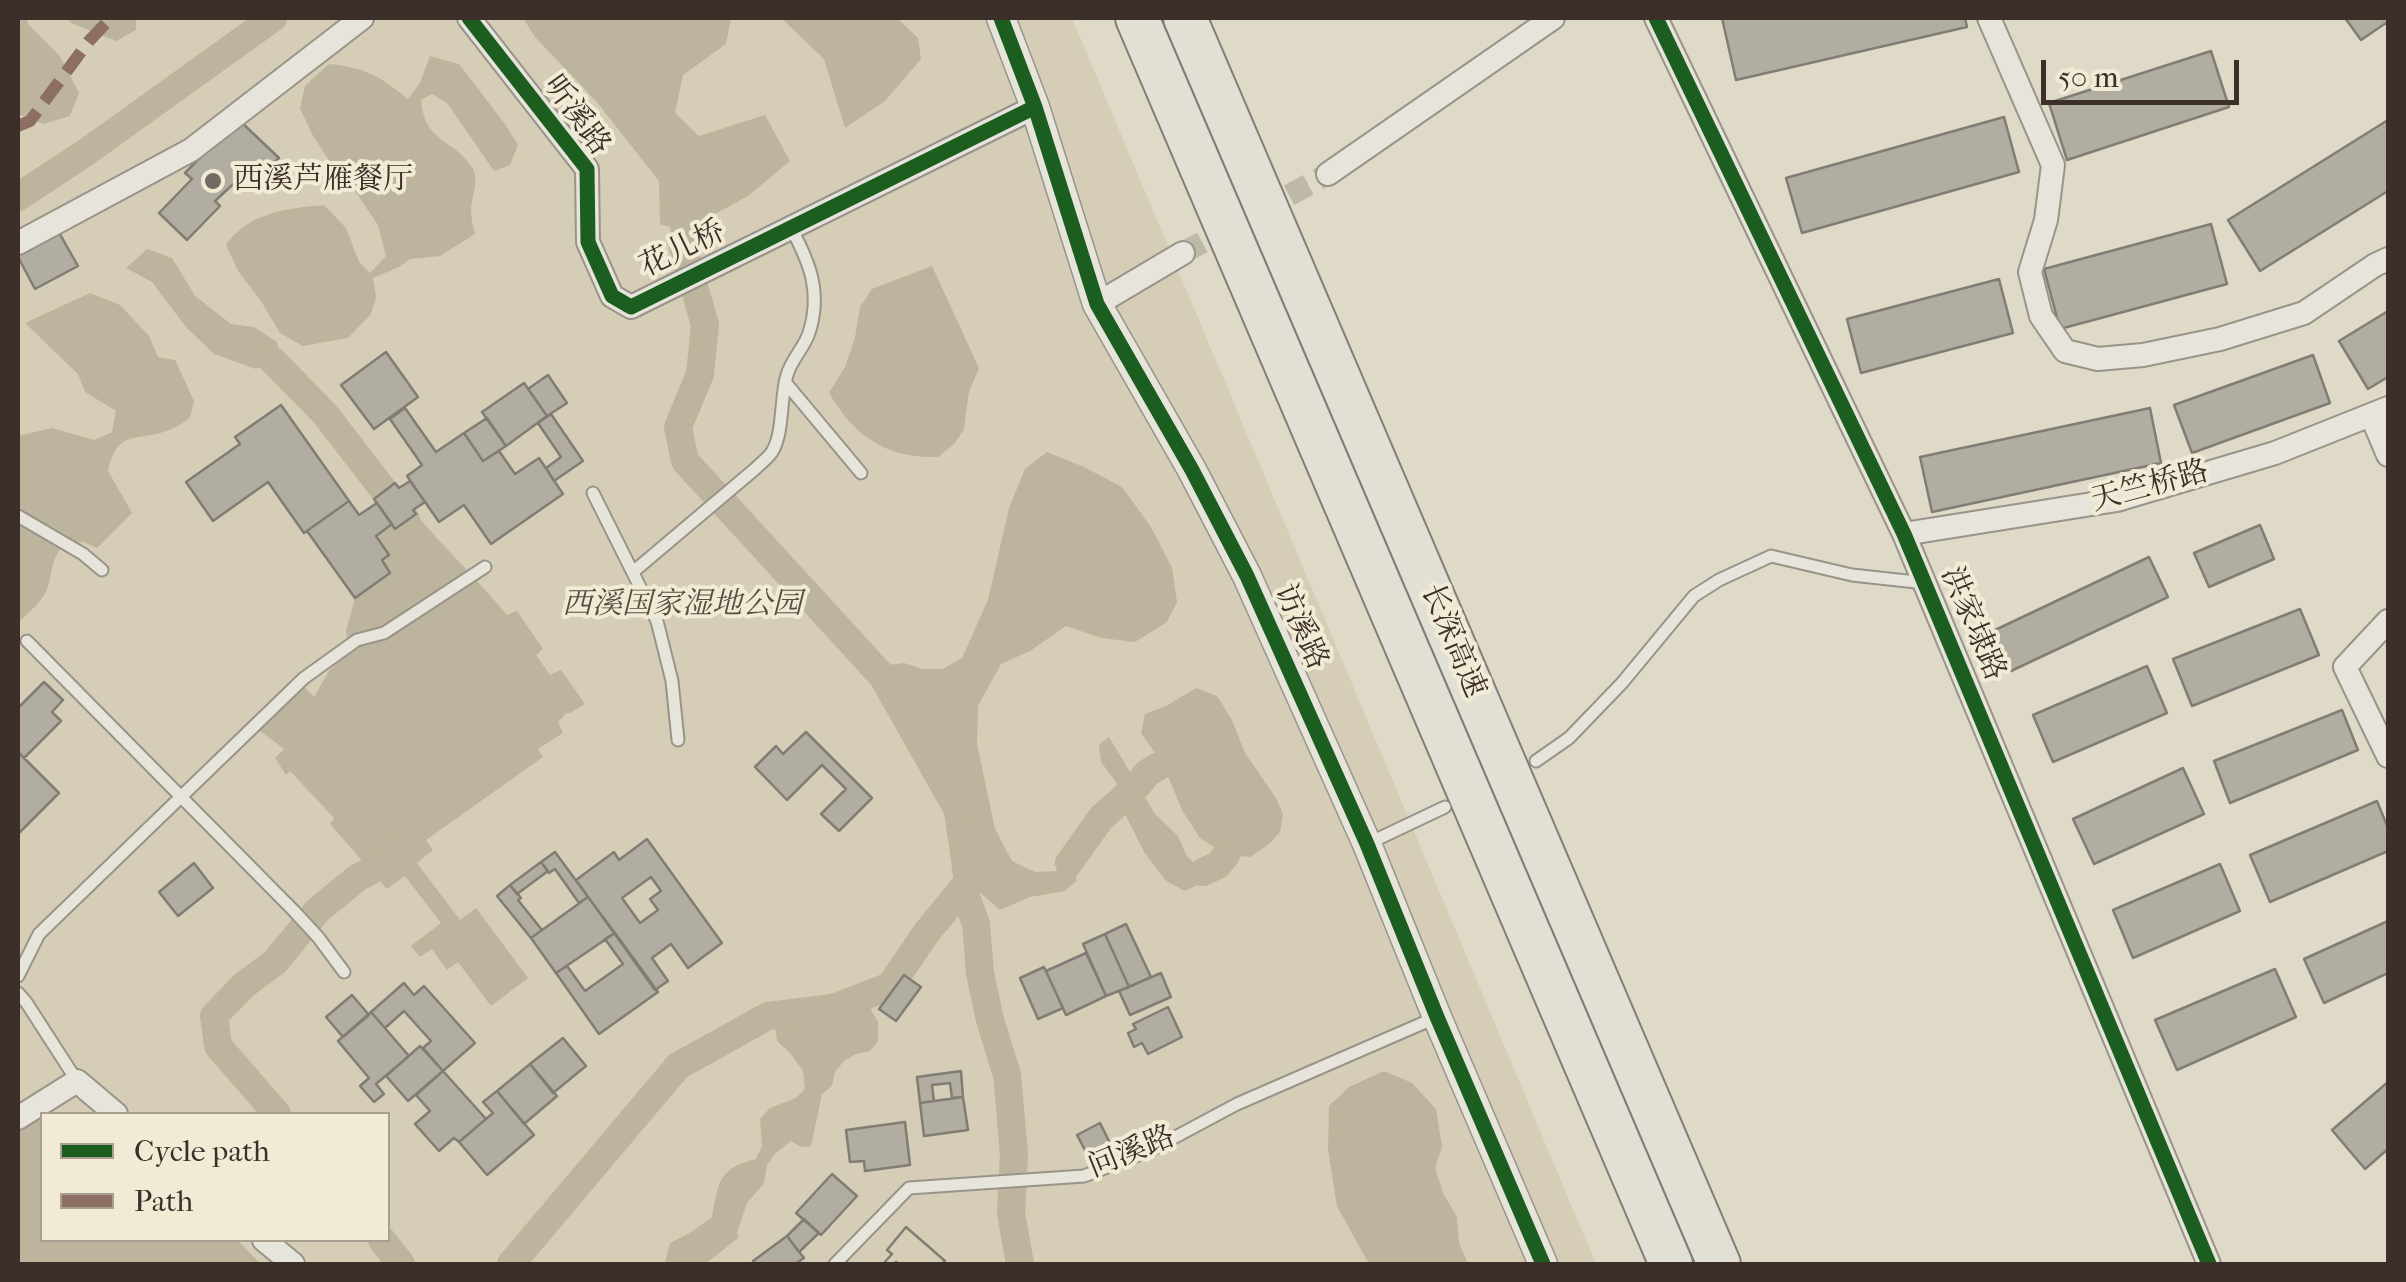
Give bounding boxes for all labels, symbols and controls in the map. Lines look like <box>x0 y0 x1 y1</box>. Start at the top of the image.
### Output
scale bar <box>2046 40 2244 102</box>
text: 50 m <box>2058 60 2119 95</box>
street label: 听溪路 <box>535 69 617 163</box>
place label: 西溪芦雁餐厅 <box>233 163 413 199</box>
marker: 西溪芦雁餐厅 <box>202 170 224 192</box>
street label: 花儿桥 <box>635 214 731 286</box>
street label: 天竺桥路 <box>2087 454 2213 520</box>
street label: 洪家埭路 <box>1932 562 2012 686</box>
street label: 访溪路 <box>1265 579 1335 675</box>
street label: 长深高速 <box>1412 579 1492 703</box>
park label: 西溪国家湿地公园 <box>562 588 802 624</box>
legend <box>40 1112 390 1242</box>
street label: 问溪路 <box>1084 1119 1180 1187</box>
text: Cycle path <box>134 1134 270 1169</box>
text: Path <box>134 1184 193 1219</box>

